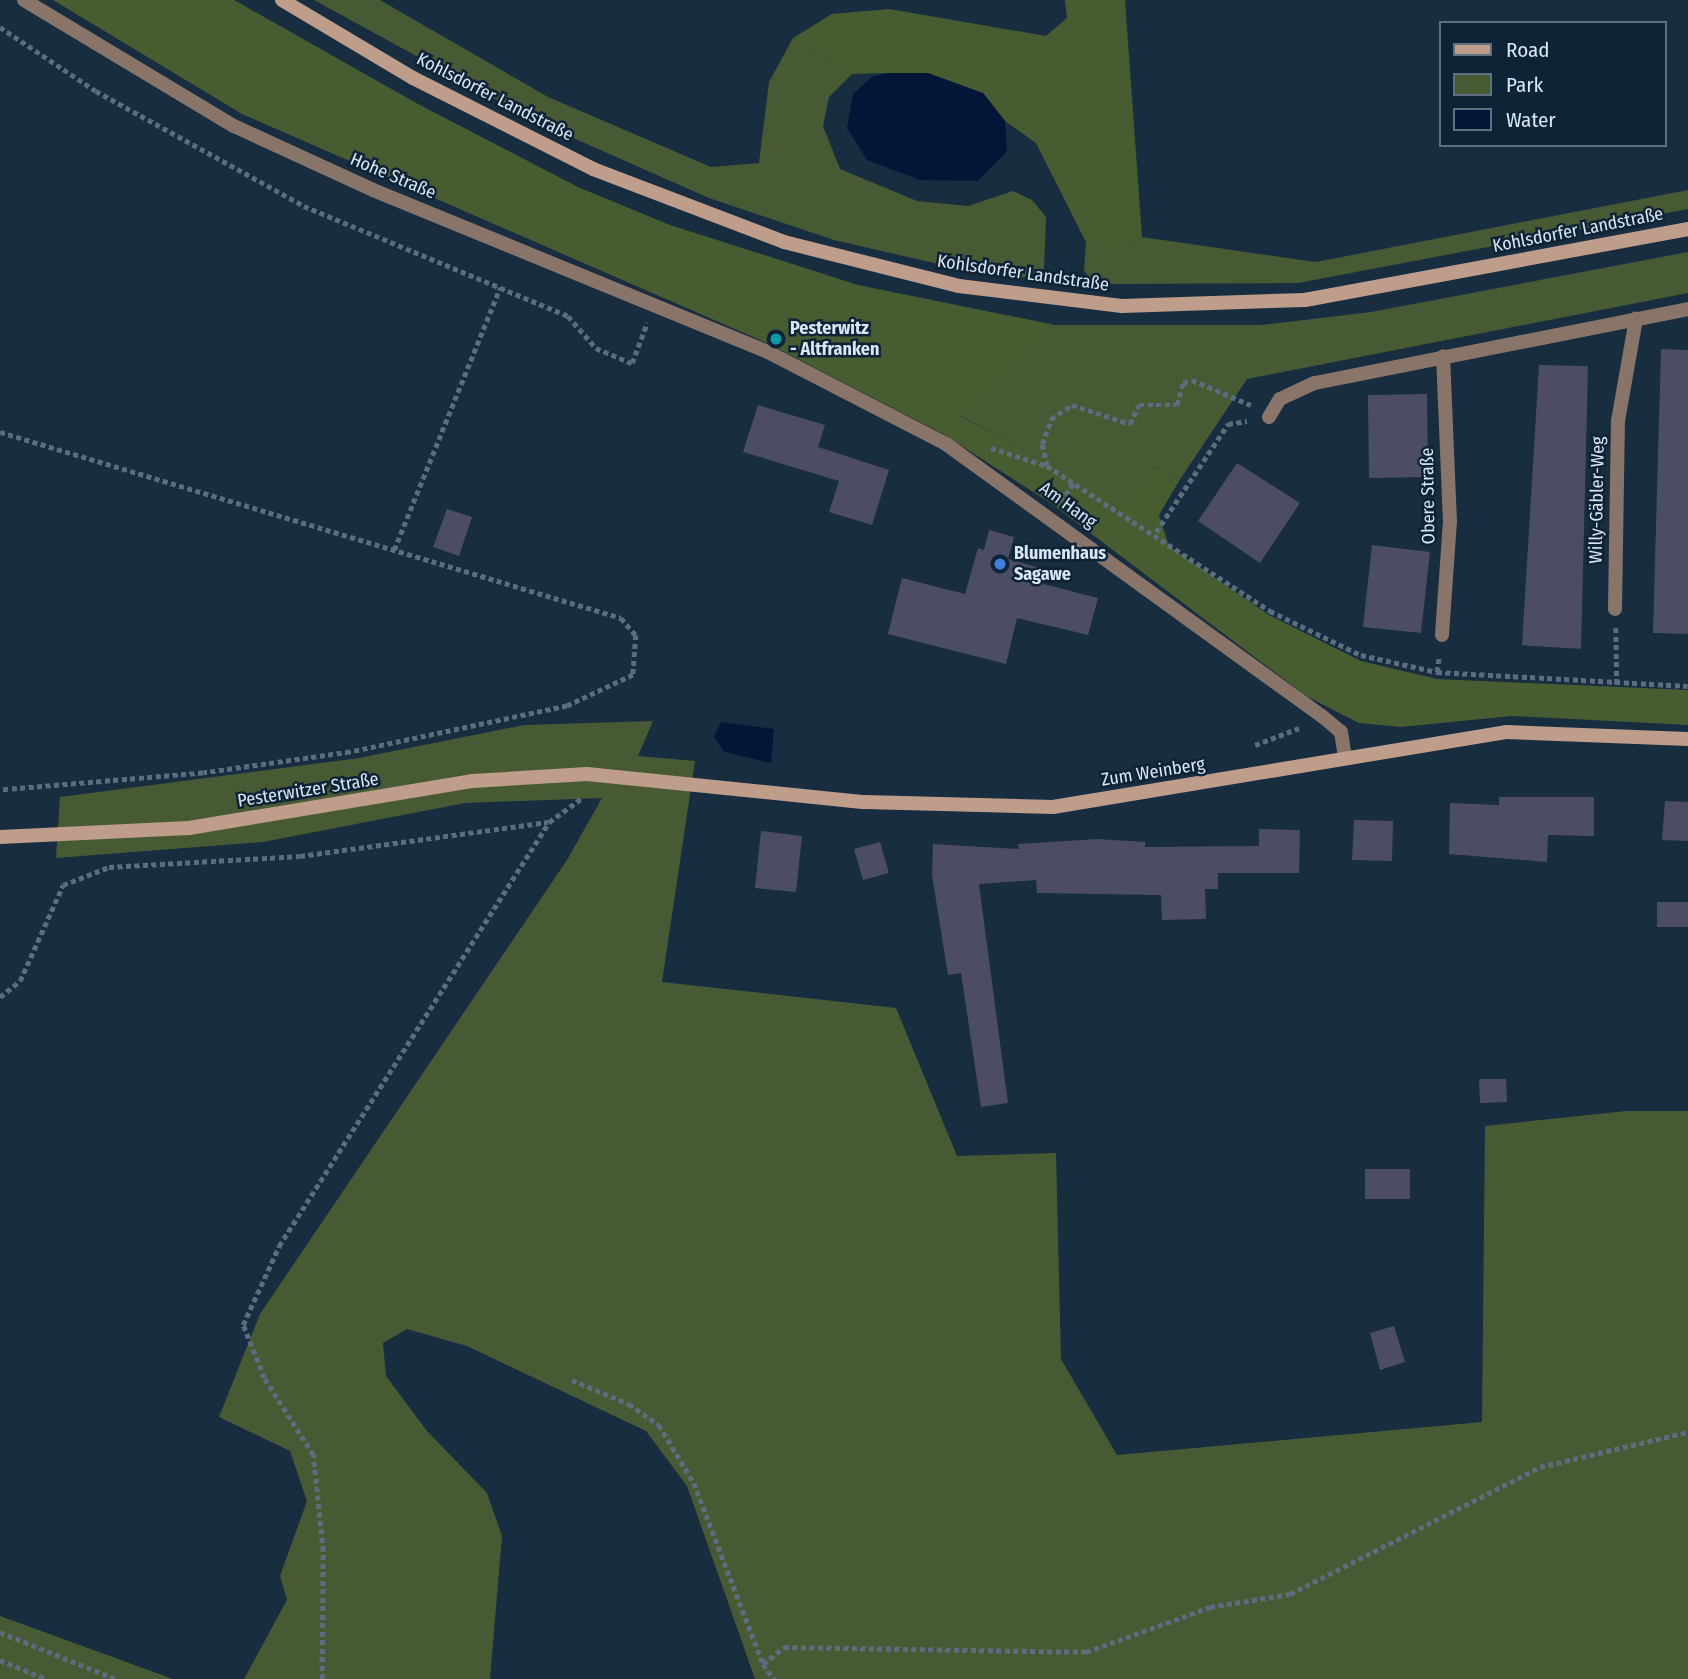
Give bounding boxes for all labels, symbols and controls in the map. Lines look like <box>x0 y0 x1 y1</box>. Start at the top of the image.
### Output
legend <box>1440 21 1667 147</box>
text: Road <box>1506 37 1550 63</box>
street label: Kohlsdorfer Landstraße <box>413 48 577 146</box>
text: Park <box>1506 72 1543 98</box>
text: Water <box>1506 107 1556 133</box>
street label: Hohe Straße <box>347 148 439 204</box>
street label: Kohlsdorfer Landstraße <box>1491 203 1665 257</box>
street label: Kohlsdorfer Landstraße <box>936 250 1110 296</box>
place label: Pesterwitz - Altfranken <box>790 318 879 360</box>
marker: Pesterwitz - Altfranken <box>768 331 784 347</box>
street label: Willy-Gäbler-Weg <box>1585 436 1609 564</box>
street label: Obere Straße <box>1416 448 1440 544</box>
street label: Am Hang <box>1035 477 1101 533</box>
place label: Blumenhaus Sagawe <box>1014 543 1106 586</box>
marker: Blumenhaus Sagawe <box>992 556 1008 572</box>
street label: Zum Weinberg <box>1100 753 1206 791</box>
street label: Pesterwitzer Straße <box>236 768 380 812</box>

